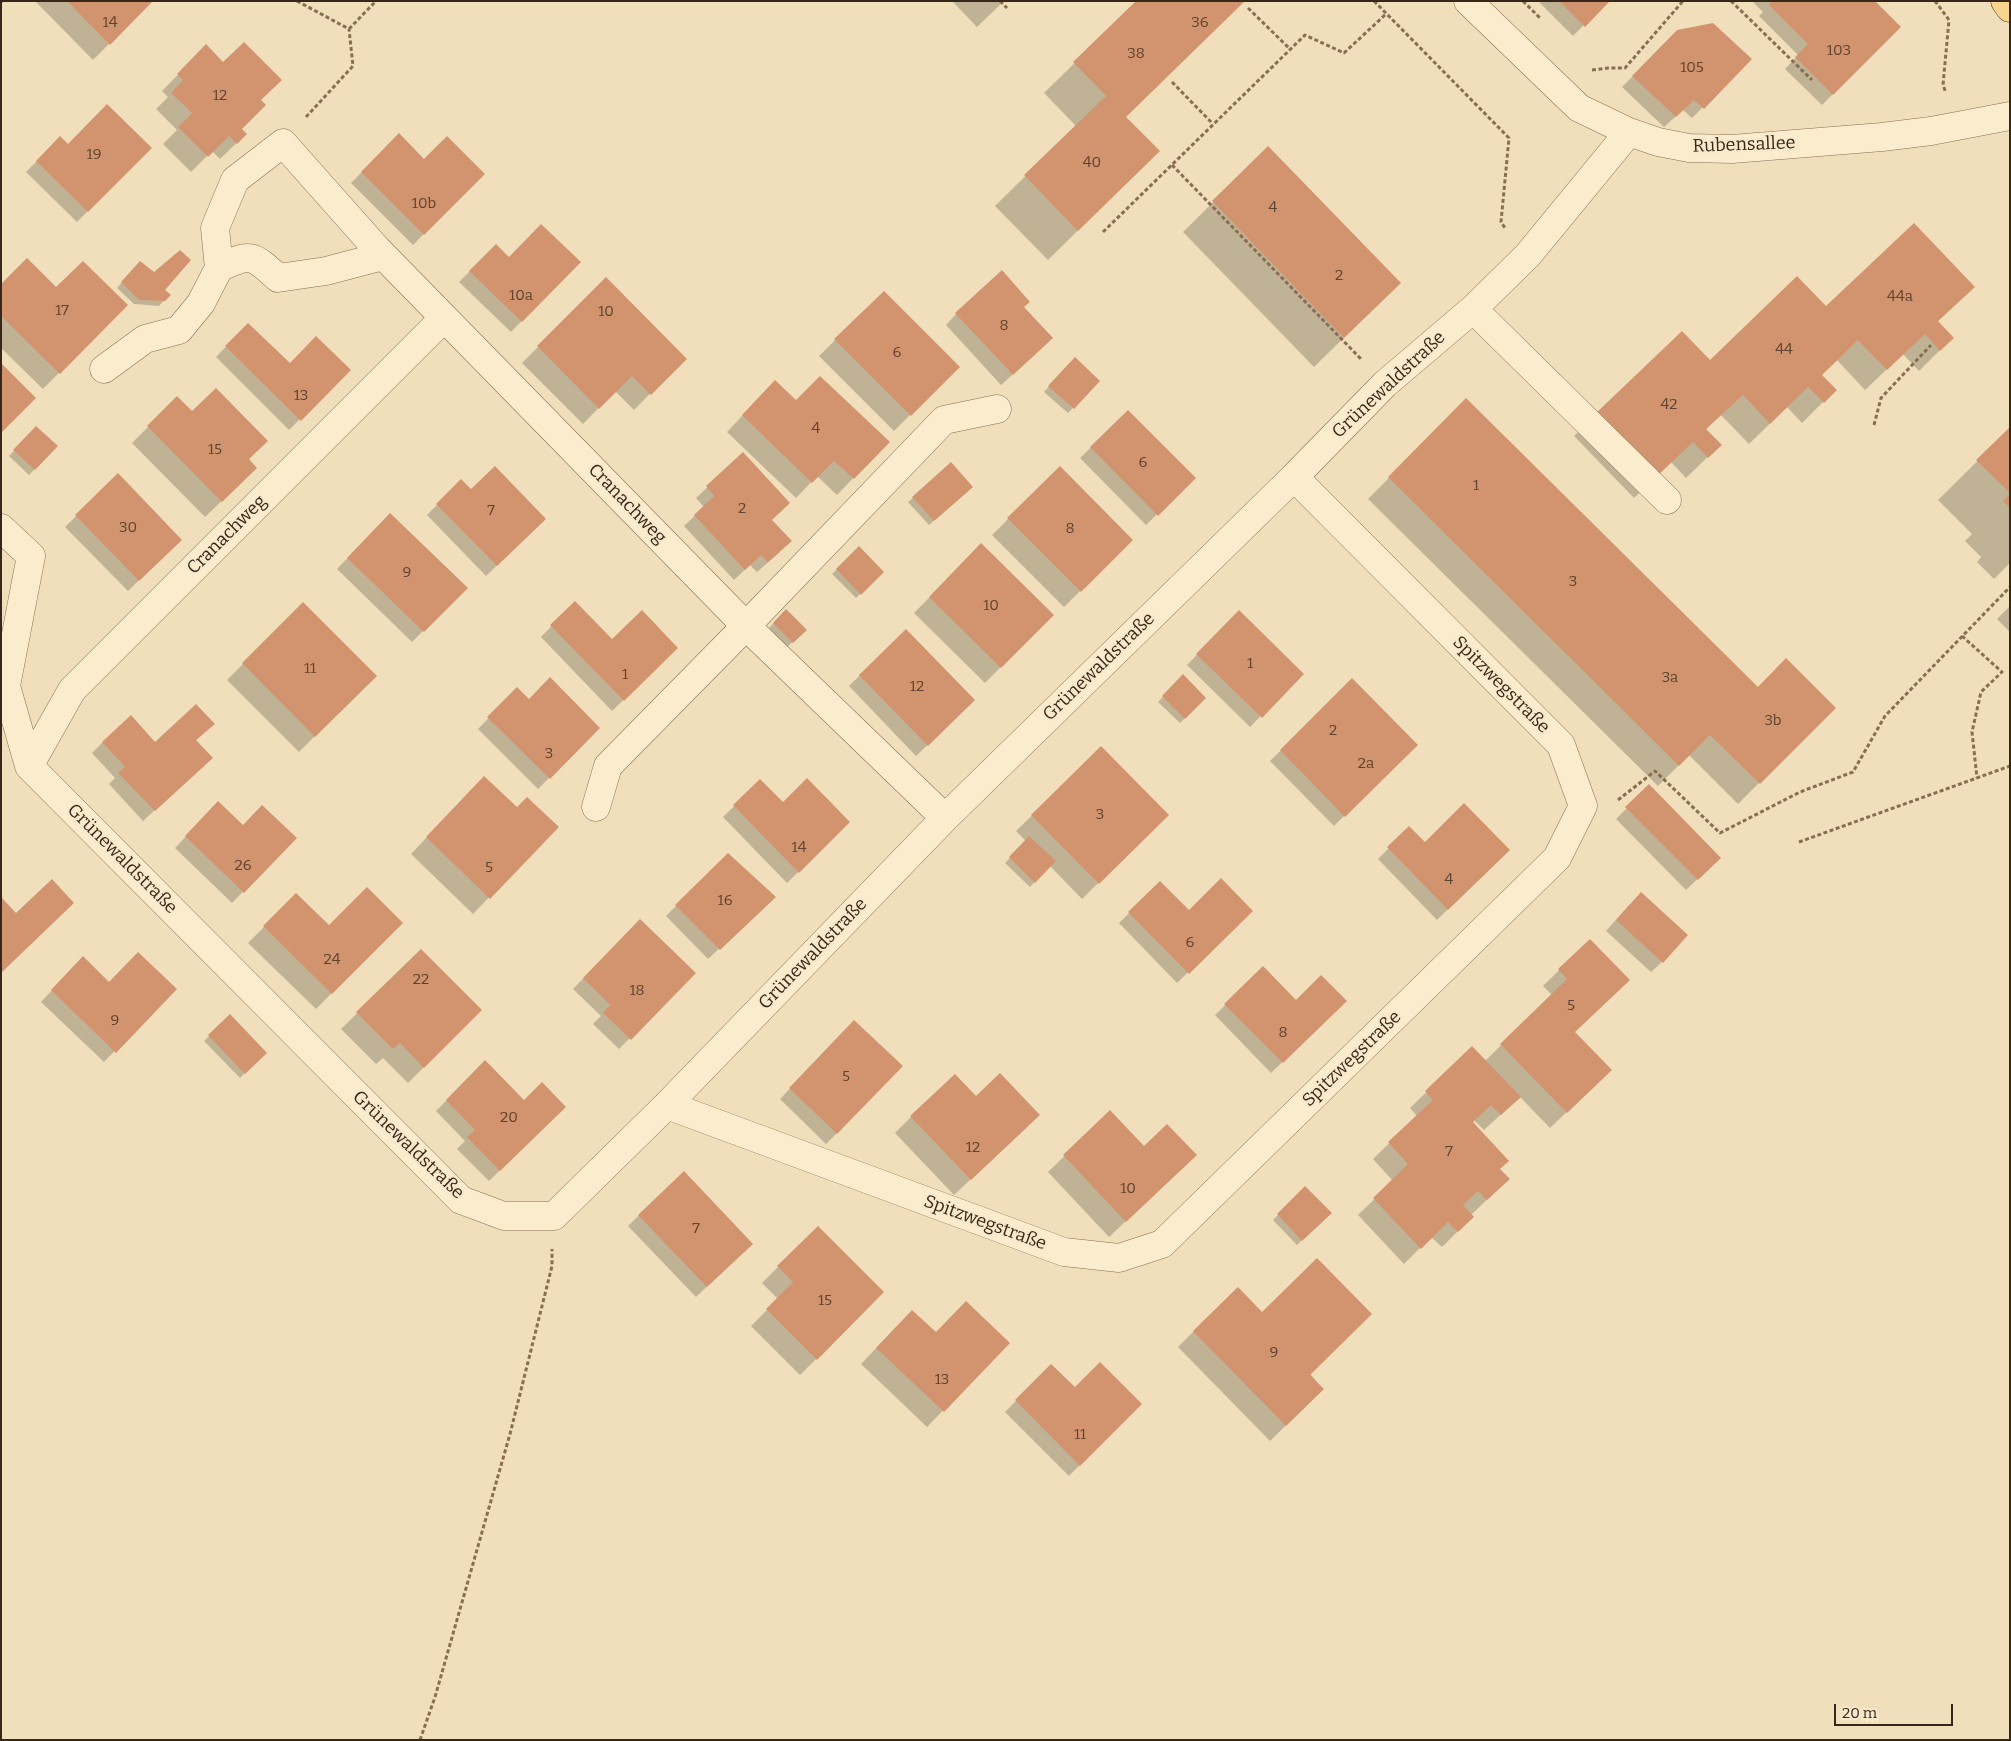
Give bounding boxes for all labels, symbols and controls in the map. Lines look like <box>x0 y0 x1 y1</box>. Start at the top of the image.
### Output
house number: 14 <box>103 14 117 32</box>
house number: 36 <box>1191 14 1209 32</box>
house number: 103 <box>1827 42 1851 60</box>
house number: 38 <box>1127 45 1145 63</box>
house number: 105 <box>1680 59 1704 77</box>
house number: 12 <box>213 87 227 105</box>
street label: Rubensallee <box>1692 132 1796 158</box>
house number: 19 <box>87 146 101 164</box>
house number: 40 <box>1083 154 1101 172</box>
house number: 10b <box>412 195 436 213</box>
house number: 4 <box>1269 199 1277 217</box>
house number: 2 <box>1335 267 1343 285</box>
house number: 10a <box>509 287 533 305</box>
house number: 44a <box>1887 288 1913 306</box>
house number: 17 <box>55 302 69 320</box>
house number: 10 <box>598 303 614 321</box>
house number: 8 <box>999 317 1009 335</box>
street label: Grünewaldstraße <box>1328 327 1450 443</box>
house number: 44 <box>1775 341 1793 359</box>
house number: 6 <box>893 344 901 362</box>
house number: 13 <box>294 387 308 405</box>
house number: 42 <box>1661 396 1677 414</box>
house number: 4 <box>812 420 820 438</box>
house number: 15 <box>208 441 222 459</box>
house number: 6 <box>1139 454 1147 472</box>
street label: Cranachweg <box>583 459 671 549</box>
house number: 1 <box>1473 477 1479 495</box>
street label: Cranachweg <box>183 491 271 579</box>
house number: 2 <box>738 500 746 518</box>
house number: 7 <box>487 502 495 520</box>
house number: 30 <box>119 519 137 537</box>
house number: 8 <box>1065 520 1075 538</box>
house number: 9 <box>403 564 411 582</box>
house number: 3 <box>1569 573 1577 591</box>
house number: 10 <box>983 597 999 615</box>
street label: Grünewaldstraße <box>1039 608 1159 726</box>
street label: Spitzwegstraße <box>1448 632 1554 738</box>
house number: 1 <box>1247 655 1253 673</box>
house number: 11 <box>304 660 316 678</box>
house number: 1 <box>622 666 628 684</box>
house number: 3a <box>1662 669 1678 687</box>
house number: 12 <box>910 678 924 696</box>
house number: 3b <box>1764 712 1782 730</box>
house number: 2 <box>1329 722 1337 740</box>
house number: 3 <box>545 745 553 763</box>
house number: 2a <box>1358 755 1374 773</box>
street label: Grünewaldstraße <box>63 800 181 918</box>
house number: 3 <box>1096 806 1104 824</box>
house number: 14 <box>792 839 806 857</box>
house number: 26 <box>235 857 251 875</box>
house number: 5 <box>485 859 493 877</box>
house number: 4 <box>1445 871 1453 889</box>
house number: 16 <box>718 892 732 910</box>
street label: Grünewaldstraße <box>754 894 872 1014</box>
house number: 6 <box>1186 934 1194 952</box>
house number: 24 <box>324 951 340 969</box>
house number: 22 <box>413 971 429 989</box>
house number: 18 <box>629 982 645 1000</box>
house number: 5 <box>1567 997 1575 1015</box>
street label: Spitzwegstraße <box>1298 1007 1406 1111</box>
house number: 9 <box>111 1012 119 1030</box>
house number: 8 <box>1278 1024 1288 1042</box>
house number: 5 <box>842 1068 850 1086</box>
street label: Grünewaldstraße <box>348 1086 468 1204</box>
house number: 20 <box>500 1109 518 1127</box>
house number: 12 <box>966 1139 980 1157</box>
house number: 7 <box>1445 1143 1453 1161</box>
house number: 10 <box>1120 1180 1136 1198</box>
street label: Spitzwegstraße <box>921 1191 1049 1255</box>
house number: 7 <box>692 1220 700 1238</box>
house number: 15 <box>818 1292 832 1310</box>
house number: 9 <box>1270 1344 1278 1362</box>
house number: 13 <box>935 1371 949 1389</box>
house number: 11 <box>1074 1426 1086 1444</box>
scale bar <box>1836 1694 1955 1726</box>
text: 20 m <box>1842 1704 1877 1722</box>

